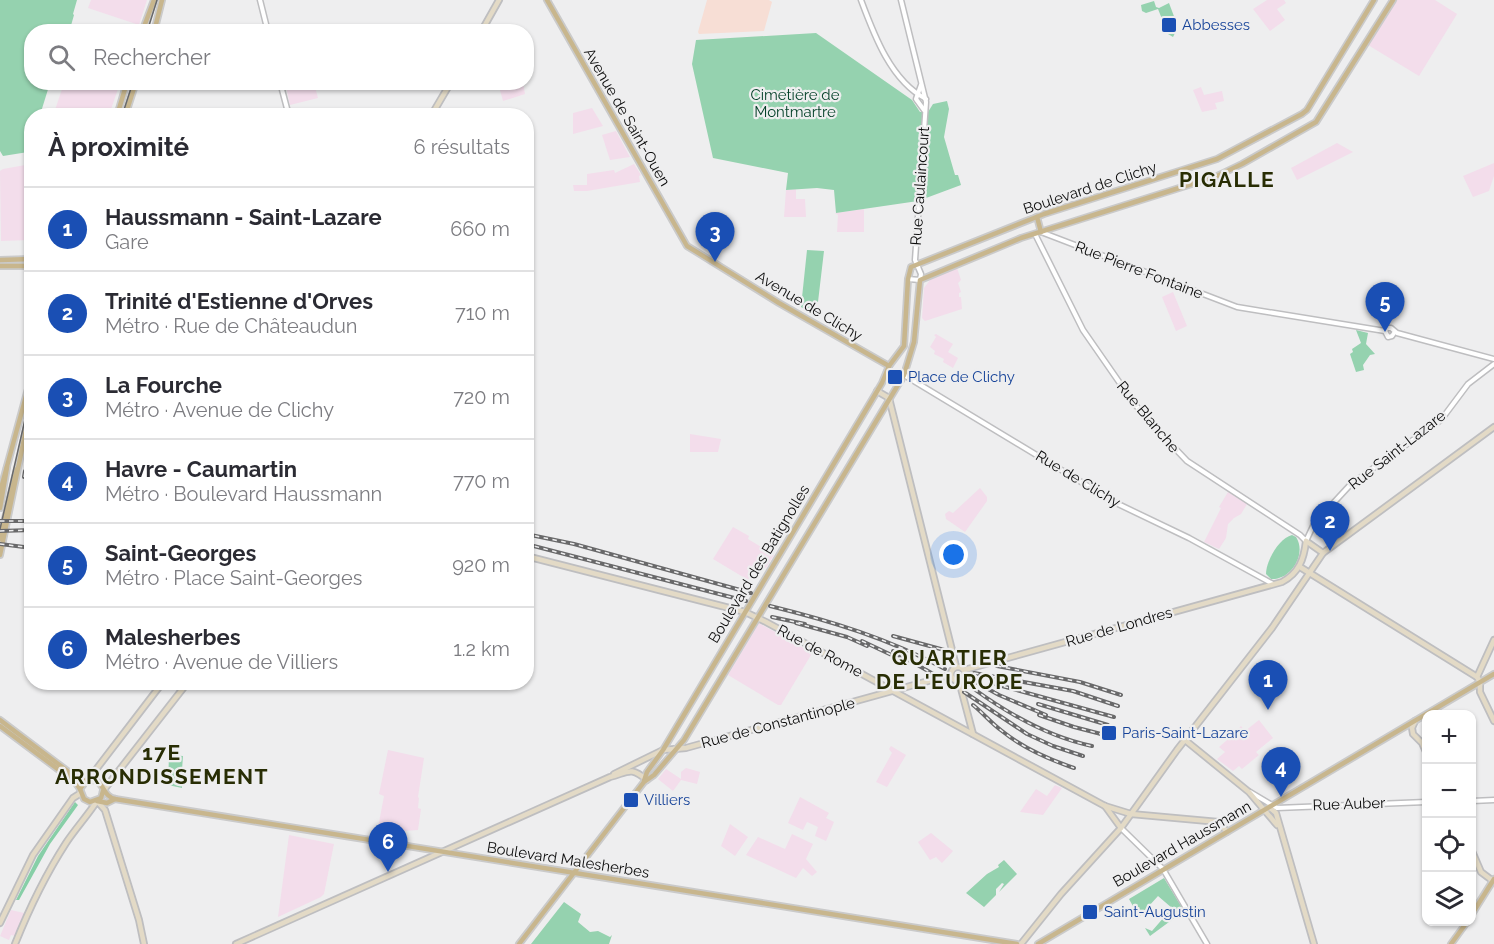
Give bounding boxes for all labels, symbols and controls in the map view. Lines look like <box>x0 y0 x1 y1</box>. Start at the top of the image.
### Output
marker: Abbesses <box>1160 16 1178 34</box>
place label: Abbesses <box>1182 16 1250 34</box>
search box <box>24 24 534 90</box>
icon: search <box>45 41 78 74</box>
text: Rechercher <box>93 44 211 70</box>
street label: Avenue de Saint-Ouen <box>580 45 674 189</box>
park label: Cimetière de Montmartre <box>751 86 840 121</box>
street label: Rue Caulaincourt <box>907 126 933 246</box>
text: À proximité <box>48 132 189 162</box>
text: 6 résultats <box>414 135 510 159</box>
street label: Boulevard de Clichy <box>1021 158 1159 218</box>
district label: PIGALLE <box>1179 167 1275 192</box>
text: Haussmann - Saint-Lazare <box>105 204 382 230</box>
pin: 3 <box>696 212 734 262</box>
text: 1 <box>63 217 72 241</box>
text: 660 m <box>450 217 510 241</box>
text: Gare <box>105 230 149 254</box>
street label: Rue Pierre Fontaine <box>1073 237 1206 303</box>
street label: Avenue de Clichy <box>753 267 865 345</box>
pin: 5 <box>1366 282 1404 332</box>
text: Trinité d'Estienne d'Orves <box>105 288 373 314</box>
text: 2 <box>62 301 73 325</box>
text: 710 m <box>455 301 510 325</box>
text: Métro · Rue de Châteaudun <box>105 314 357 338</box>
marker: Place de Clichy <box>886 368 904 386</box>
place label: Place de Clichy <box>908 368 1015 386</box>
text: La Fourche <box>105 372 222 398</box>
street label: Rue Blanche <box>1113 378 1183 457</box>
text: 3 <box>62 385 73 409</box>
text: 720 m <box>453 385 510 409</box>
text: Métro · Avenue de Clichy <box>105 398 334 422</box>
street label: Rue Saint-Lazare <box>1345 406 1449 493</box>
street label: Rue de Clichy <box>1032 447 1124 511</box>
text: Havre - Caumartin <box>105 456 297 482</box>
text: 4 <box>62 469 73 493</box>
text: 770 m <box>453 469 510 493</box>
text: Métro · Boulevard Haussmann <box>105 482 382 506</box>
street label: Boulevard des Batignolles <box>705 482 813 646</box>
pin: 2 <box>1310 502 1350 551</box>
text: Saint-Georges <box>105 540 256 566</box>
your location <box>939 540 968 569</box>
text: 5 <box>62 553 73 577</box>
text: 920 m <box>452 553 510 577</box>
text: Métro · Place Saint-Georges <box>105 566 362 590</box>
street label: Rue de Londres <box>1064 603 1174 651</box>
street label: Rue de Rome <box>774 621 866 681</box>
text: Malesherbes <box>105 624 241 650</box>
text: 6 <box>61 637 74 661</box>
text: 1.2 km <box>453 637 510 661</box>
district label: QUARTIER DE L'EUROPE <box>876 645 1024 694</box>
text: Métro · Avenue de Villiers <box>105 650 338 674</box>
pin: 1 <box>1248 660 1288 710</box>
street label: Rue de Constantinople <box>699 694 857 752</box>
map controls <box>1422 710 1476 926</box>
button: + <box>1422 710 1476 764</box>
marker: Paris-Saint-Lazare <box>1100 724 1118 742</box>
place label: Paris-Saint-Lazare <box>1122 724 1249 742</box>
district label: 17E ARRONDISSEMENT <box>55 740 269 789</box>
pin: 4 <box>1262 748 1300 797</box>
button: − <box>1422 764 1476 818</box>
marker: Villiers <box>622 791 640 809</box>
place label: Villiers <box>644 791 690 809</box>
street label: Rue Auber <box>1312 794 1387 814</box>
street label: Boulevard Haussmann <box>1110 797 1254 891</box>
button: locate <box>1422 818 1476 872</box>
pin: 6 <box>368 822 408 872</box>
street label: Boulevard Malesherbes <box>486 838 650 882</box>
button: layers <box>1422 872 1476 926</box>
marker: Saint-Augustin <box>1081 903 1099 921</box>
place label: Saint-Augustin <box>1104 903 1206 921</box>

